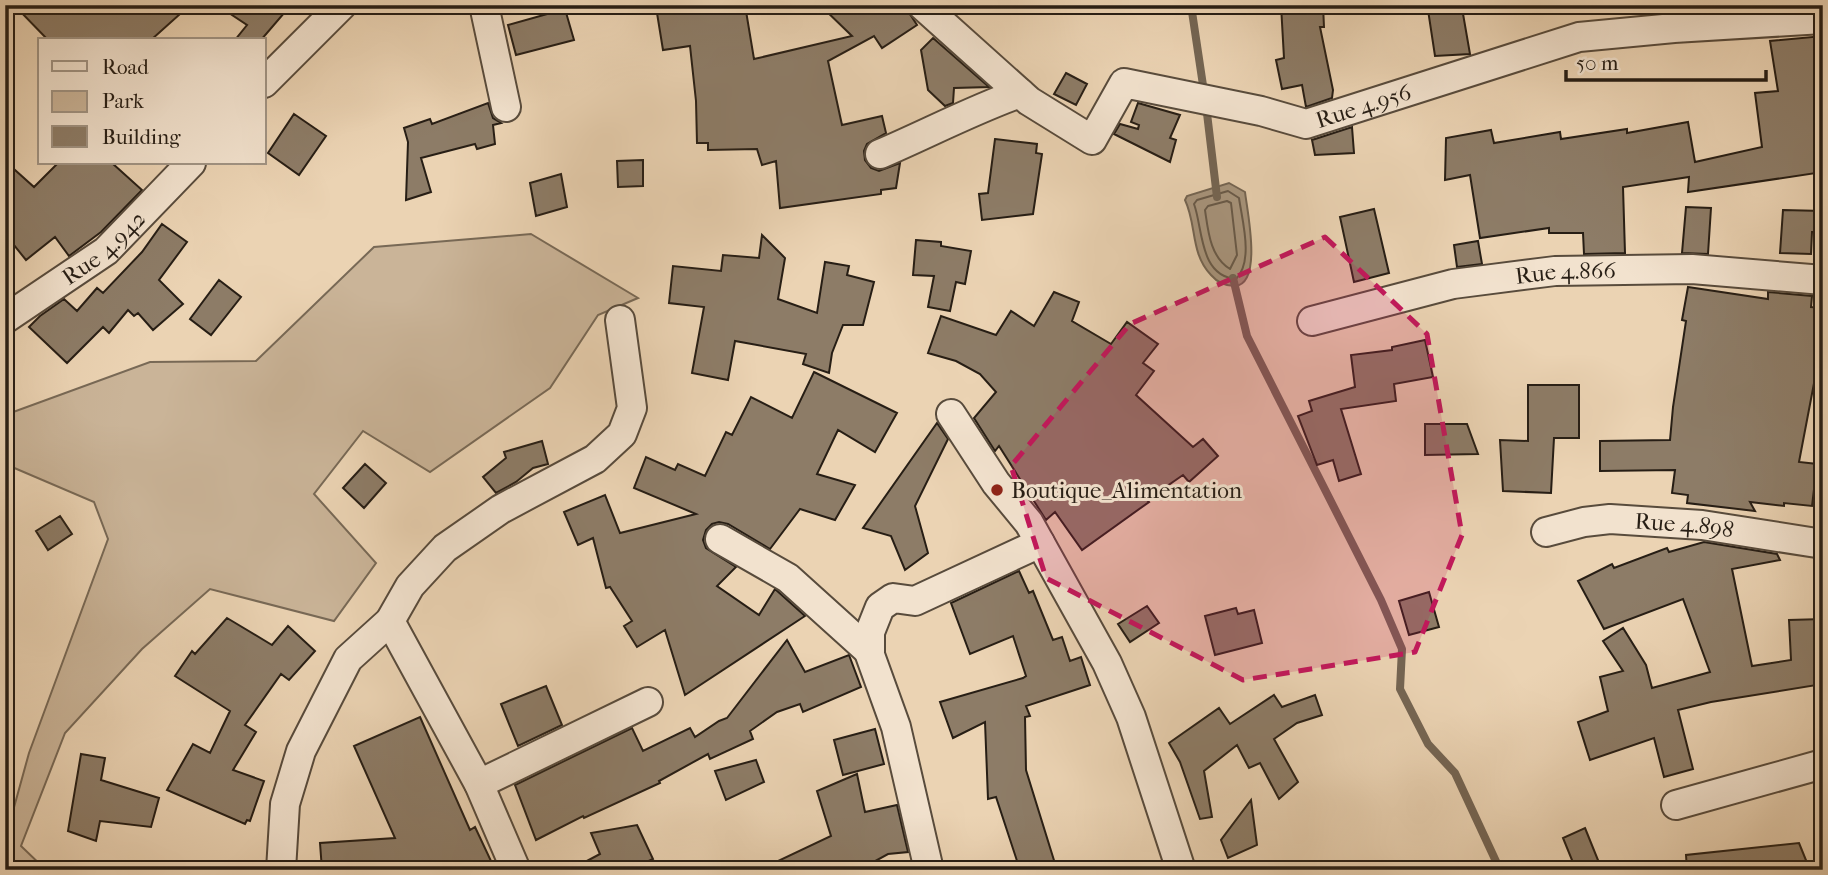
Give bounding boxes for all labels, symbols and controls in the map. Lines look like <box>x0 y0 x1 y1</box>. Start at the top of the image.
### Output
legend <box>38 38 266 164</box>
scale bar <box>1566 38 1765 82</box>
text: 50 m <box>1576 51 1619 75</box>
text: Road <box>102 55 149 79</box>
street label: Rue 4.956 <box>1312 78 1415 134</box>
text: Park <box>102 89 144 113</box>
text: Building <box>102 125 181 149</box>
street label: Rue 4.942 <box>57 205 151 290</box>
street label: Rue 4.866 <box>1514 257 1616 289</box>
place label: Boutique_Alimentation <box>1011 477 1243 504</box>
marker: Boutique_Alimentation <box>989 482 1005 498</box>
street label: Rue 4.898 <box>1634 507 1736 543</box>

